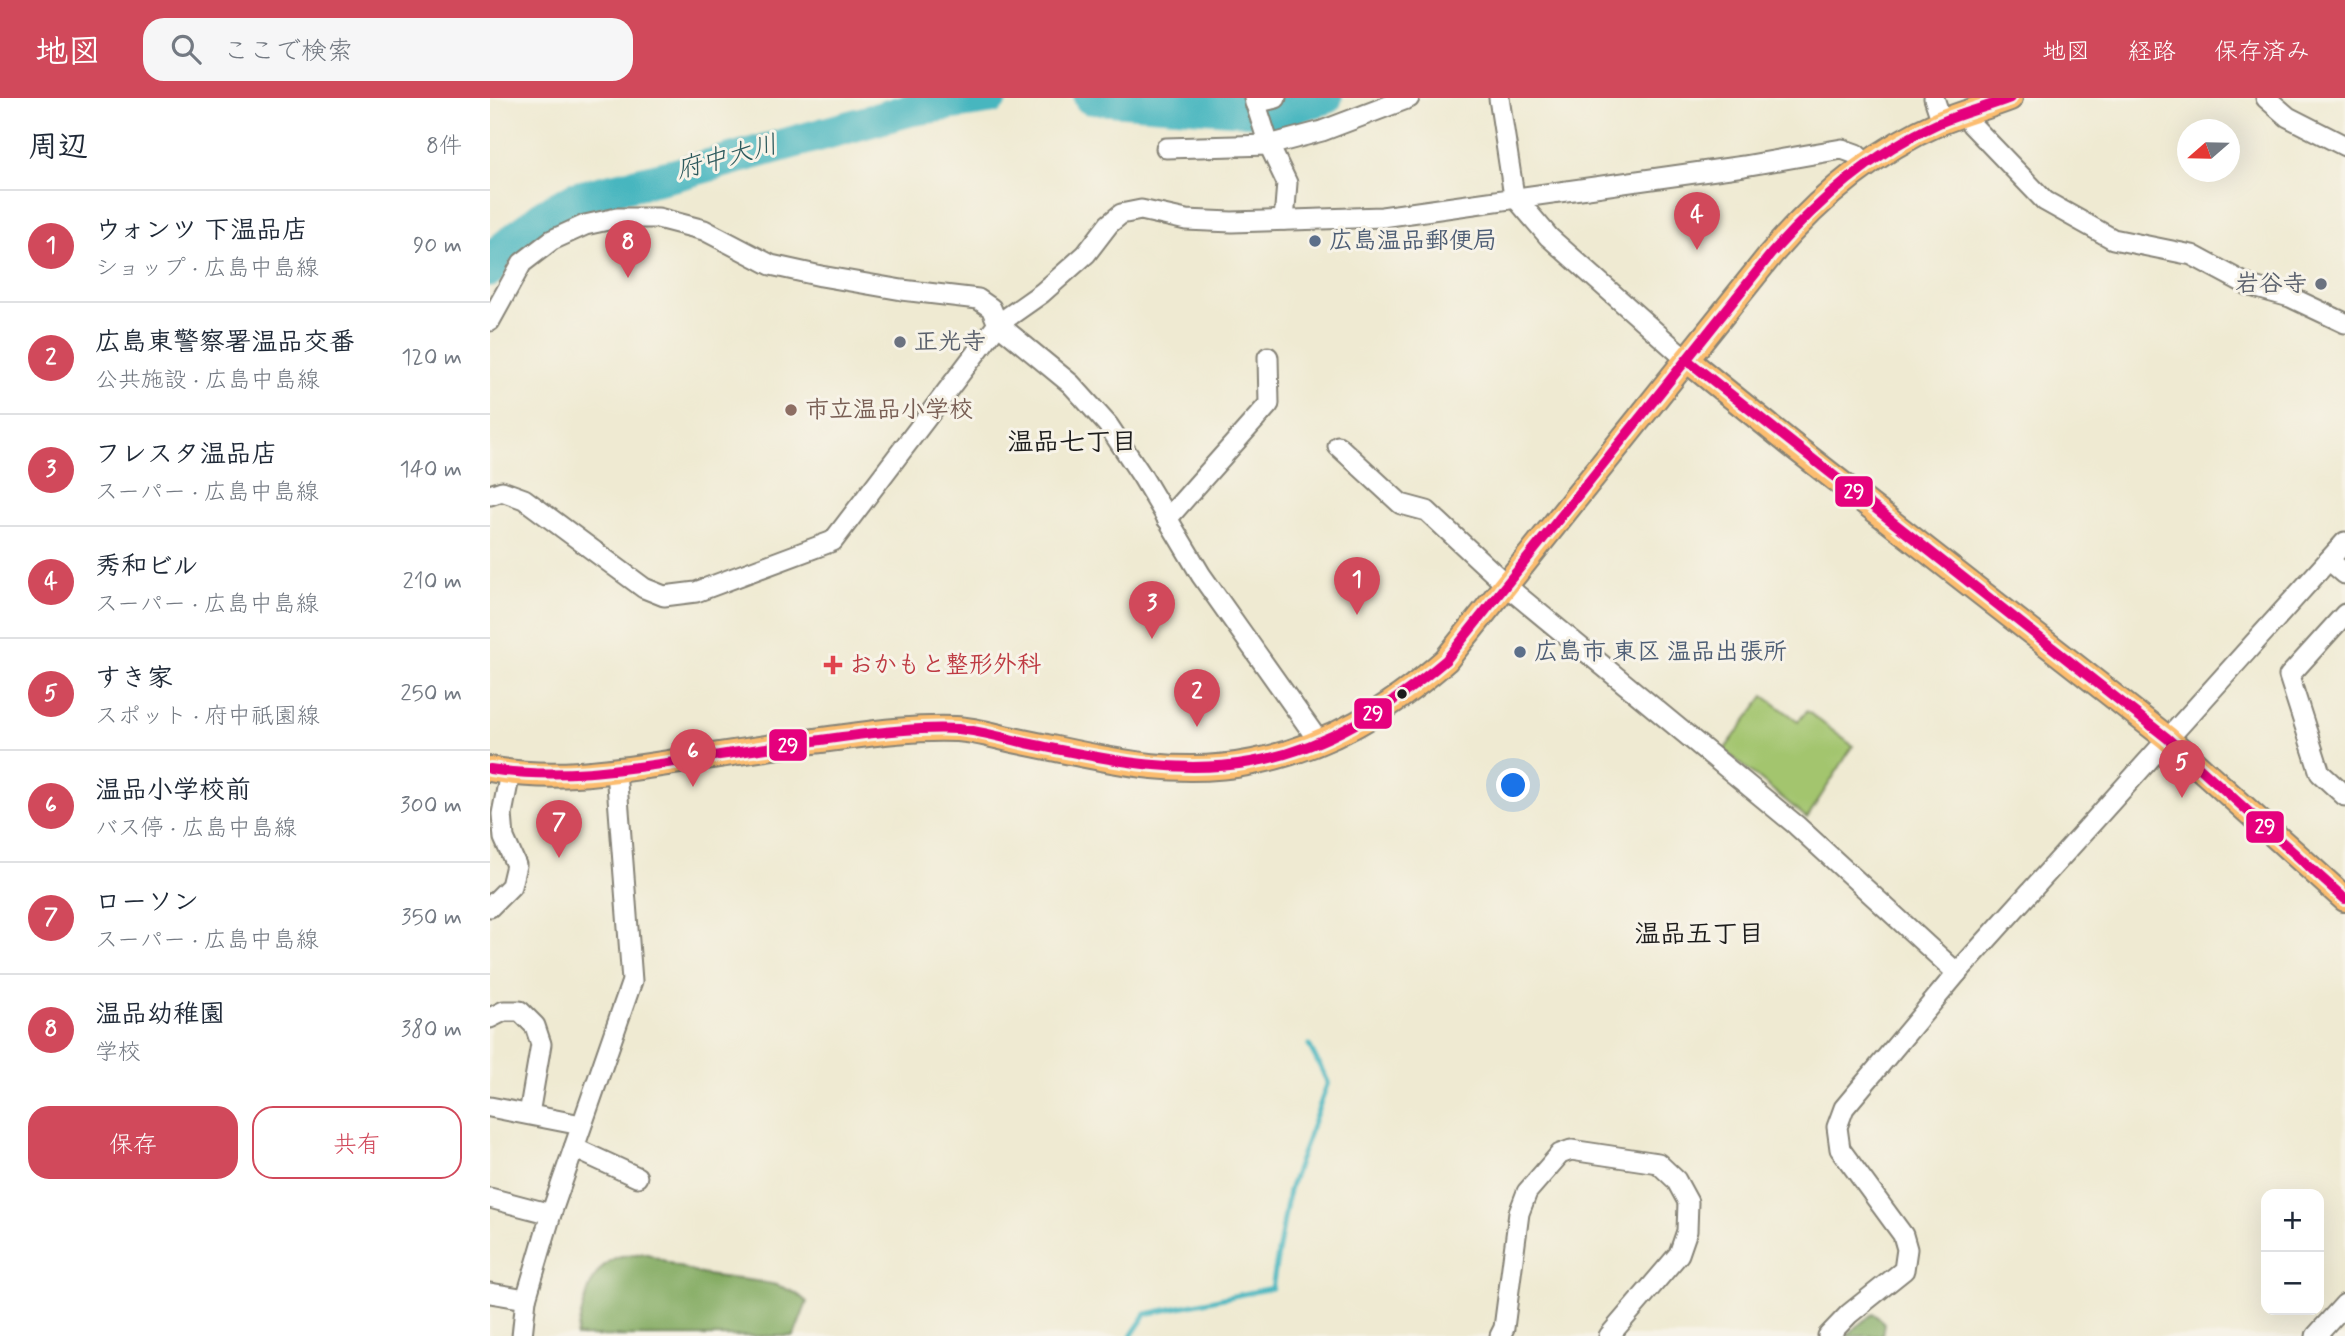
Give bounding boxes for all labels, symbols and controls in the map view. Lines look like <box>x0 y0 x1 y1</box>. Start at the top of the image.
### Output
search box <box>143 18 633 81</box>
icon: search <box>167 30 205 68</box>
text: 地図 <box>35 31 101 75</box>
text: ここで検索 <box>223 35 353 69</box>
text: 地図 <box>2042 37 2090 68</box>
text: 経路 <box>2128 37 2176 68</box>
text: 保存済み <box>2214 37 2310 68</box>
north arrow <box>2177 119 2240 182</box>
text: 周辺 <box>28 128 88 167</box>
water label: 府中大川 <box>672 128 782 188</box>
text: 8件 <box>426 132 462 162</box>
pin: 4 <box>1674 192 1720 250</box>
text: ウォンツ 下温品店 <box>95 214 308 248</box>
pin: 8 <box>605 220 651 278</box>
place label: 広島温品郵便局 <box>1329 226 1497 257</box>
text: 1 <box>46 231 56 261</box>
text: 90 m <box>413 231 462 261</box>
marker: 広島温品郵便局 <box>1307 233 1323 249</box>
text: ショップ · 広島中島線 <box>95 254 319 284</box>
place label: 岩谷寺 <box>2235 269 2307 300</box>
marker: 岩谷寺 <box>2313 276 2329 292</box>
text: 広島東警察署温品交番 <box>95 326 355 360</box>
place label: 正光寺 <box>914 327 986 358</box>
marker: 正光寺 <box>892 334 908 350</box>
text: 2 <box>45 343 57 373</box>
text: 120 m <box>401 343 462 373</box>
text: 公共施設 · 広島中島線 <box>95 366 320 396</box>
place label: 市立温品小学校 <box>805 395 973 426</box>
marker: 市立温品小学校 <box>783 402 799 418</box>
district label: 温品七丁目 <box>1007 426 1137 460</box>
text: フレスタ温品店 <box>95 438 278 472</box>
text: 3 <box>46 455 56 485</box>
text: 140 m <box>399 455 462 485</box>
line badge: 29 <box>1834 475 1874 508</box>
text: スーパー · 広島中島線 <box>95 478 319 508</box>
text: 29 <box>1844 480 1864 505</box>
text: 秀和ビル <box>95 550 198 584</box>
pin: 1 <box>1334 557 1380 615</box>
text: 4 <box>44 567 58 597</box>
text: 210 m <box>402 567 462 597</box>
pin: 3 <box>1129 581 1175 639</box>
text: スーパー · 広島中島線 <box>95 590 319 620</box>
place label: 広島市 東区 温品出張所 <box>1534 637 1787 668</box>
marker: 広島市 東区 温品出張所 <box>1512 644 1528 660</box>
place label: おかもと整形外科 <box>849 650 1041 681</box>
marker: おかもと整形外科 <box>823 655 843 675</box>
text: すき家 <box>95 662 173 696</box>
pin: 2 <box>1174 669 1220 727</box>
text: 5 <box>44 679 58 709</box>
text: 250 m <box>400 679 462 709</box>
unlabelled marker <box>1395 687 1409 701</box>
line badge: 29 <box>1353 697 1393 730</box>
text: スポット · 府中祇園線 <box>95 702 320 732</box>
text: 29 <box>1363 702 1383 727</box>
line badge: 29 <box>768 728 808 762</box>
pin: 6 <box>670 729 716 787</box>
text: 29 <box>778 734 798 759</box>
pin: 5 <box>2159 740 2205 798</box>
your location <box>1496 768 1530 802</box>
text: 温品小学校前 <box>95 774 251 808</box>
text: 6 <box>45 791 57 821</box>
text: 300 m <box>400 791 462 821</box>
pin: 7 <box>536 800 582 858</box>
line badge: 29 <box>2245 810 2285 844</box>
text: バス停 · 広島中島線 <box>95 814 297 844</box>
text: 29 <box>2255 815 2275 840</box>
text: ローソン <box>95 886 199 920</box>
text: 7 <box>44 903 58 933</box>
text: 350 m <box>401 903 462 933</box>
district label: 温品五丁目 <box>1634 918 1764 952</box>
text: スーパー · 広島中島線 <box>95 926 319 956</box>
text: 温品幼稚園 <box>95 998 225 1032</box>
text: 8 <box>45 1015 57 1045</box>
text: 380 m <box>401 1015 462 1045</box>
text: 学校 <box>95 1038 141 1068</box>
button: 保存 <box>28 1106 238 1179</box>
button: 共有 <box>252 1106 462 1179</box>
map controls <box>2261 1189 2324 1315</box>
button: + <box>2261 1189 2324 1252</box>
button: − <box>2261 1252 2324 1315</box>

